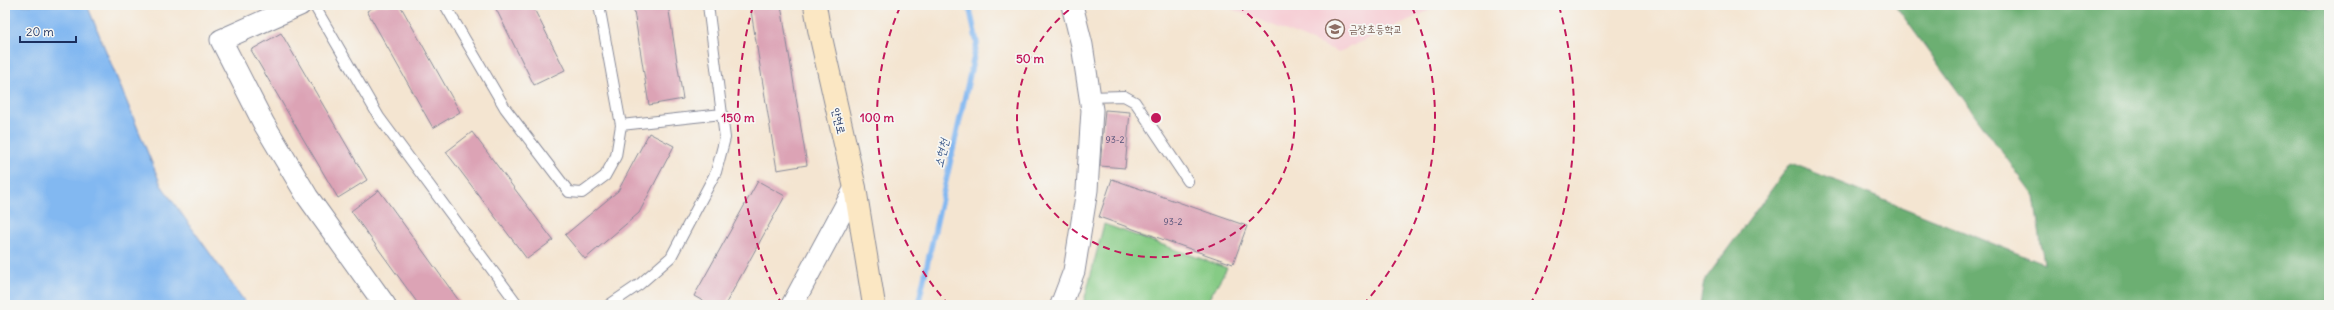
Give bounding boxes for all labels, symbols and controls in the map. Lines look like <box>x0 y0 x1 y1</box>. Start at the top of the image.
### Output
scale bar <box>20 18 76 44</box>
school or university icon: 금장초등학교 <box>1324 18 1346 40</box>
place label: 금장초등학교 <box>1349 22 1402 36</box>
text: 20 m <box>26 24 54 39</box>
text: 50 m <box>1016 51 1045 66</box>
street label: 안현로 <box>829 106 849 136</box>
text: 150 m <box>722 110 755 125</box>
text: 100 m <box>860 110 894 125</box>
centre of rings <box>1149 111 1163 125</box>
house number: 93-2 <box>1106 134 1124 145</box>
water label: 소현천 <box>930 136 952 169</box>
house number: 93-2 <box>1164 216 1182 227</box>

